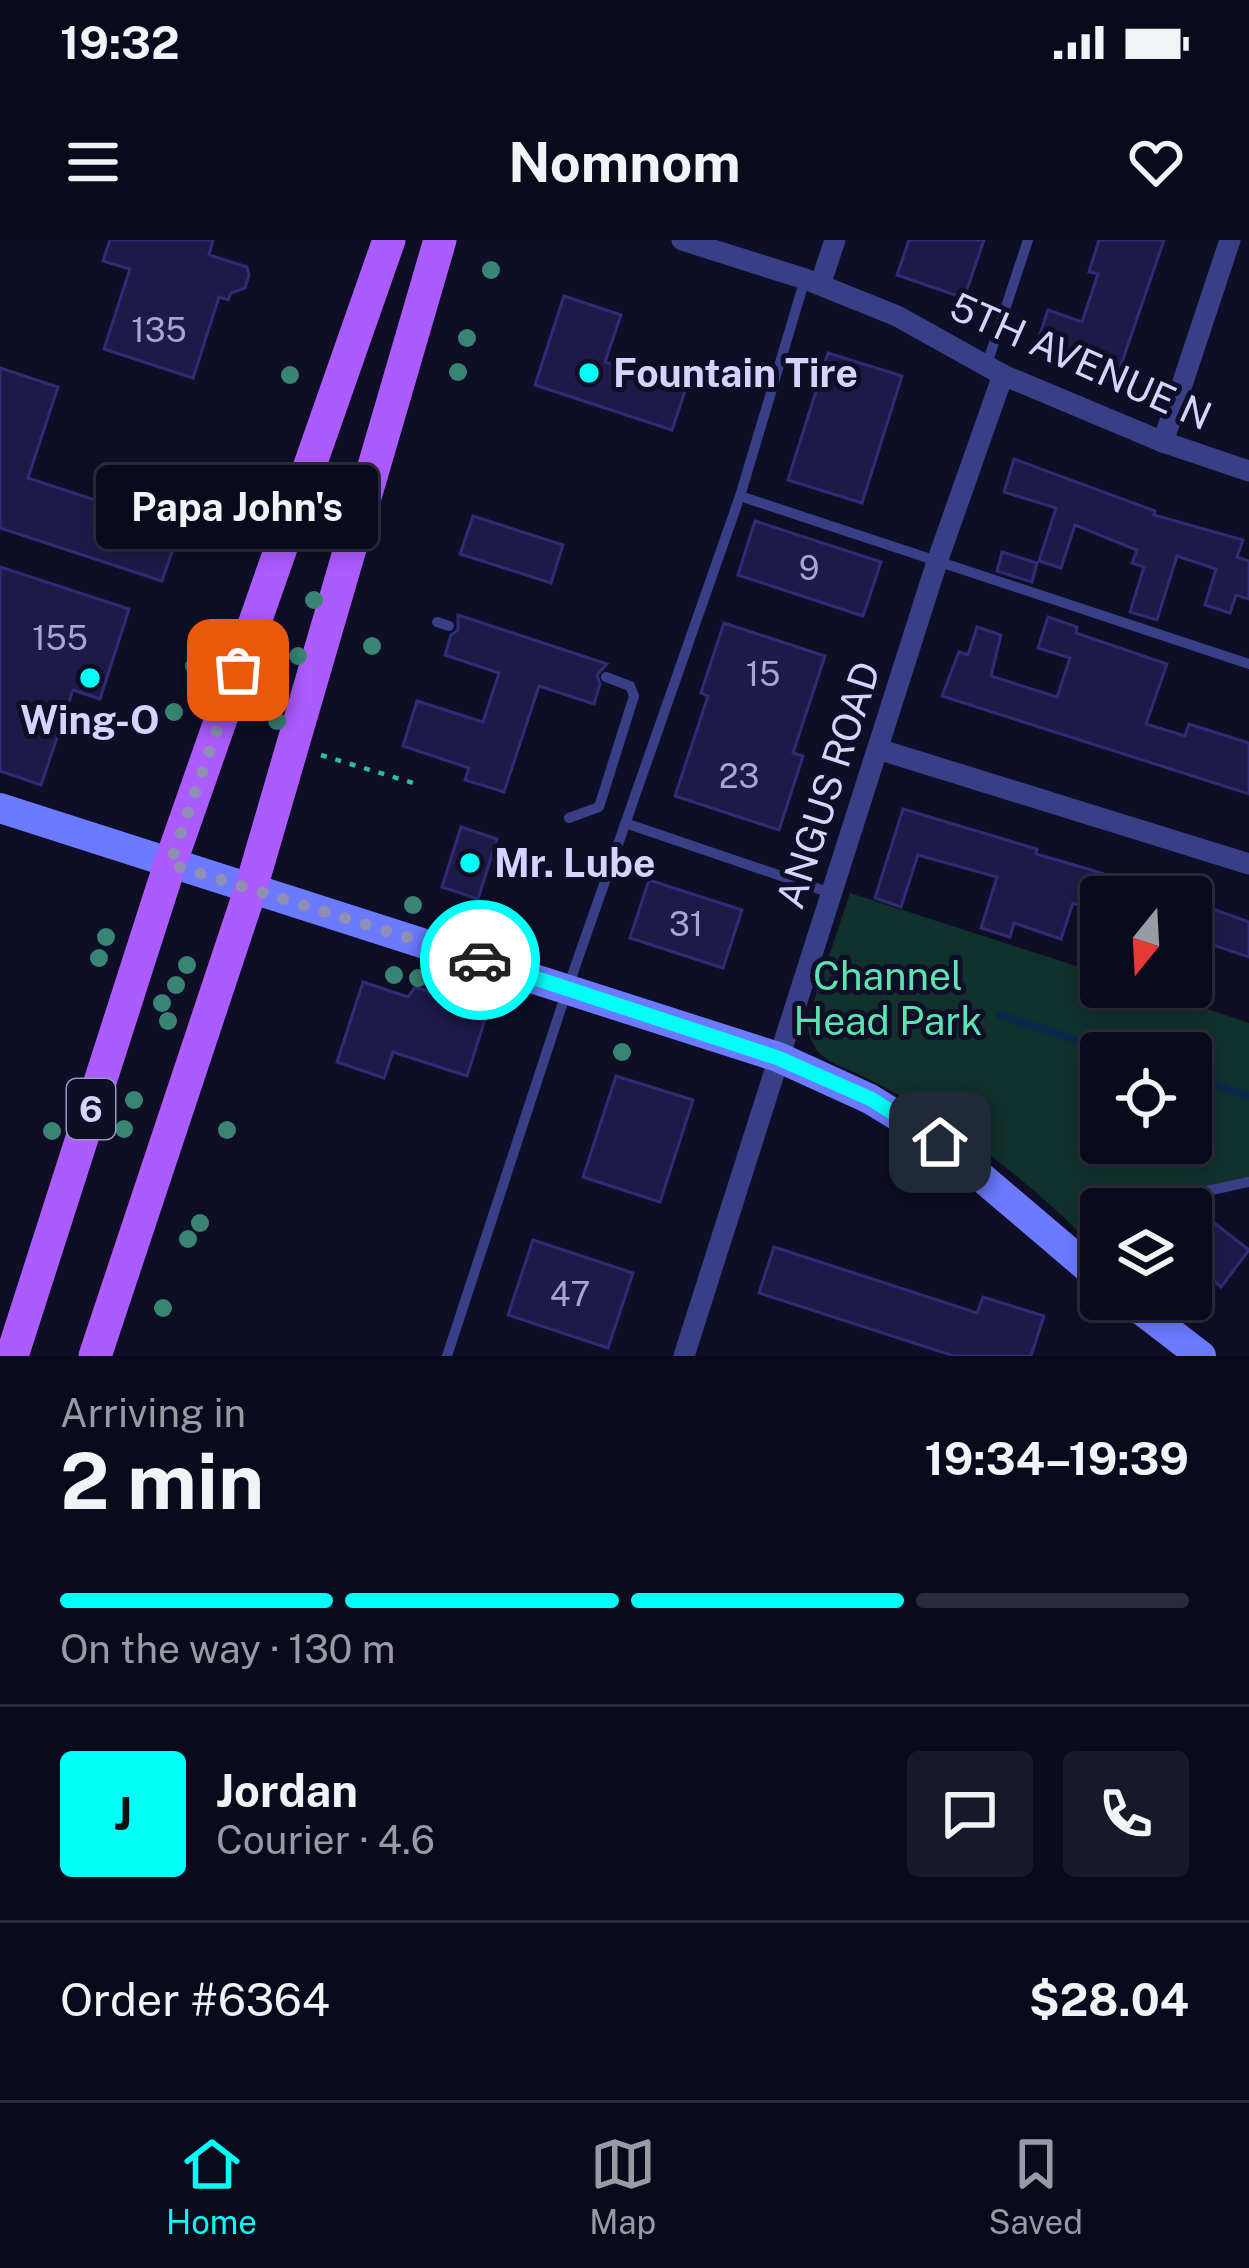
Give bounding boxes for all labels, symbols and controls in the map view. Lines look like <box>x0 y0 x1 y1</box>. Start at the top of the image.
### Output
text: 19:32 <box>60 16 180 69</box>
icon: menu <box>60 129 126 195</box>
icon: heart <box>1123 129 1189 195</box>
text: Nomnom <box>508 131 741 194</box>
street label: 5TH AVENUE N <box>943 283 1219 439</box>
house number: 135 <box>131 311 187 349</box>
place label: Fountain Tire <box>613 350 858 396</box>
marker: Fountain Tire <box>576 360 602 386</box>
callout: Papa John's <box>97 466 379 550</box>
text: Papa John's <box>131 484 343 530</box>
house number: 9 <box>799 549 819 587</box>
house number: 155 <box>32 619 88 657</box>
pin <box>187 619 289 721</box>
icon: bag <box>205 637 271 703</box>
house number: 15 <box>746 655 780 693</box>
street label: ANGUS ROAD <box>766 656 890 914</box>
marker: Wing-O <box>77 665 103 691</box>
place label: Wing-O <box>20 697 160 743</box>
house number: 23 <box>719 757 759 795</box>
place label: Mr. Lube <box>494 840 655 886</box>
marker: Mr. Lube <box>457 850 483 876</box>
north arrow <box>1080 876 1212 1008</box>
map controls <box>1080 876 1212 1320</box>
courier <box>420 900 540 1020</box>
house number: 31 <box>669 905 703 943</box>
icon: car <box>447 927 513 993</box>
park label: Channel Head Park <box>794 953 982 1044</box>
button: locate <box>1080 1032 1212 1164</box>
road number: 6 <box>67 1079 115 1139</box>
pin <box>889 1091 991 1193</box>
icon: home <box>907 1109 973 1175</box>
button: layers <box>1080 1188 1212 1320</box>
house number: 47 <box>550 1275 590 1313</box>
text: Arriving in <box>60 1390 246 1436</box>
text: 19:34–19:39 <box>925 1432 1189 1485</box>
text: 2 min <box>60 1435 264 1527</box>
text: On the way · 130 m <box>60 1626 396 1672</box>
button: chat <box>907 1751 1033 1877</box>
button: phone <box>1063 1751 1189 1877</box>
text: Jordan <box>216 1764 358 1817</box>
text: J <box>114 1787 132 1840</box>
text: Courier · 4.6 <box>216 1817 435 1863</box>
text: Order #6364 <box>60 1973 330 2026</box>
text: $28.04 <box>1029 1973 1189 2026</box>
tab: Home <box>166 2131 257 2241</box>
tab: Map <box>589 2131 656 2241</box>
tab: Saved <box>988 2131 1083 2241</box>

